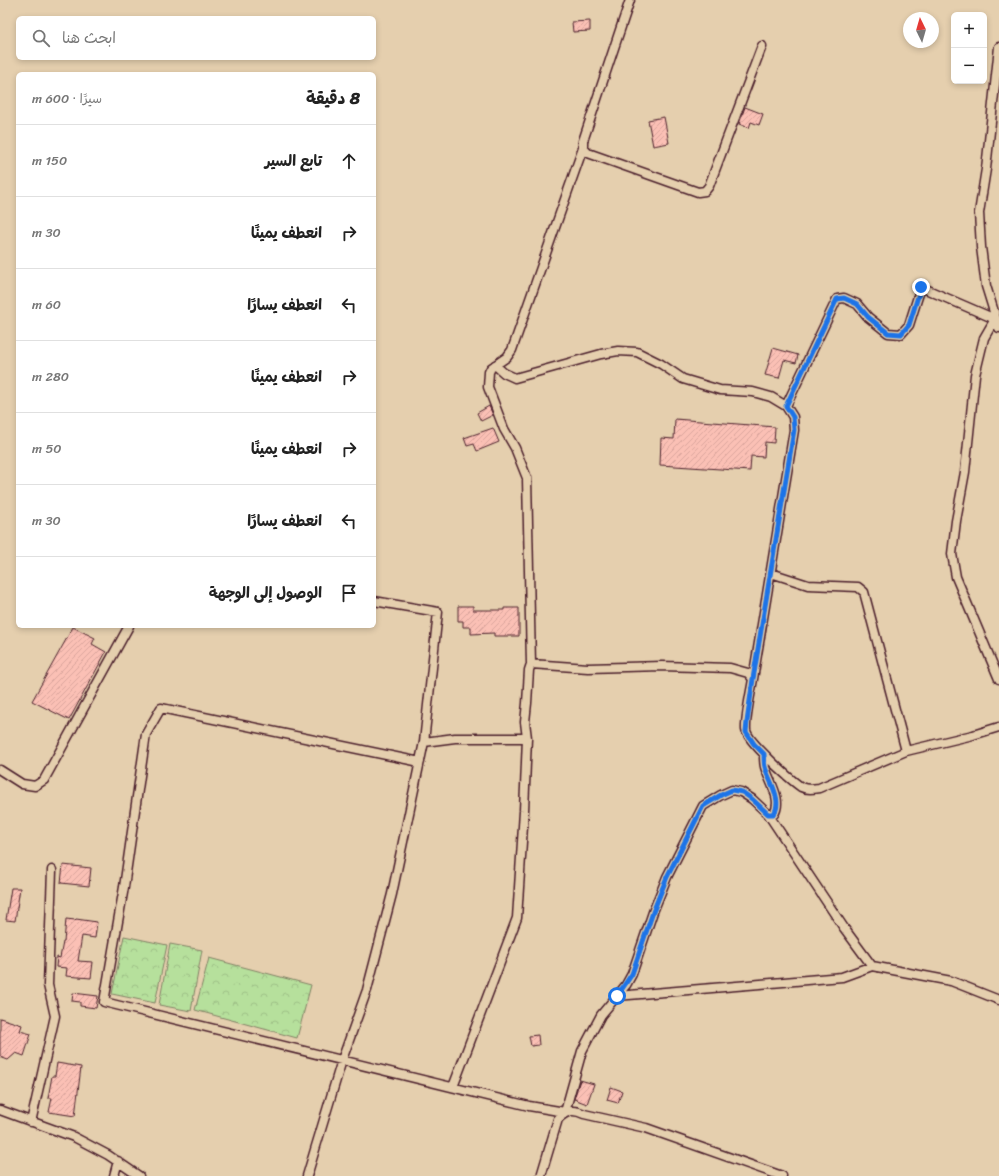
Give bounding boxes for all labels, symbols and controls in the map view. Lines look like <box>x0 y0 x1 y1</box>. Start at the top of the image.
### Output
north arrow <box>903 12 939 48</box>
map controls <box>951 12 987 84</box>
button: + <box>951 12 987 48</box>
search box <box>16 16 376 60</box>
text: ابحث هنا <box>62 25 116 51</box>
icon: search <box>30 27 52 49</box>
button: − <box>951 48 987 84</box>
text: 8 دقيقة <box>306 83 360 113</box>
text: سيرًا · 600 m <box>32 87 102 110</box>
text: تابع السير <box>265 148 322 174</box>
text: 150 m <box>32 149 67 172</box>
icon: ahead <box>338 150 360 172</box>
text: انعطف يمينًا <box>251 220 322 246</box>
text: 30 m <box>32 221 61 244</box>
icon: right <box>338 222 360 244</box>
route end <box>912 278 930 296</box>
text: انعطف يسارًا <box>247 292 322 318</box>
text: 60 m <box>32 293 61 316</box>
icon: left <box>338 294 360 316</box>
text: انعطف يمينًا <box>251 364 322 390</box>
text: 280 m <box>32 365 69 388</box>
icon: right <box>338 366 360 388</box>
text: انعطف يمينًا <box>251 436 322 462</box>
text: 50 m <box>32 437 62 460</box>
icon: right <box>338 438 360 460</box>
text: انعطف يسارًا <box>247 508 322 534</box>
text: 30 m <box>32 509 61 532</box>
icon: left <box>338 510 360 532</box>
text: الوصول إلى الوجهة <box>209 580 322 606</box>
icon: arrive <box>338 582 360 604</box>
route start <box>608 987 626 1005</box>

